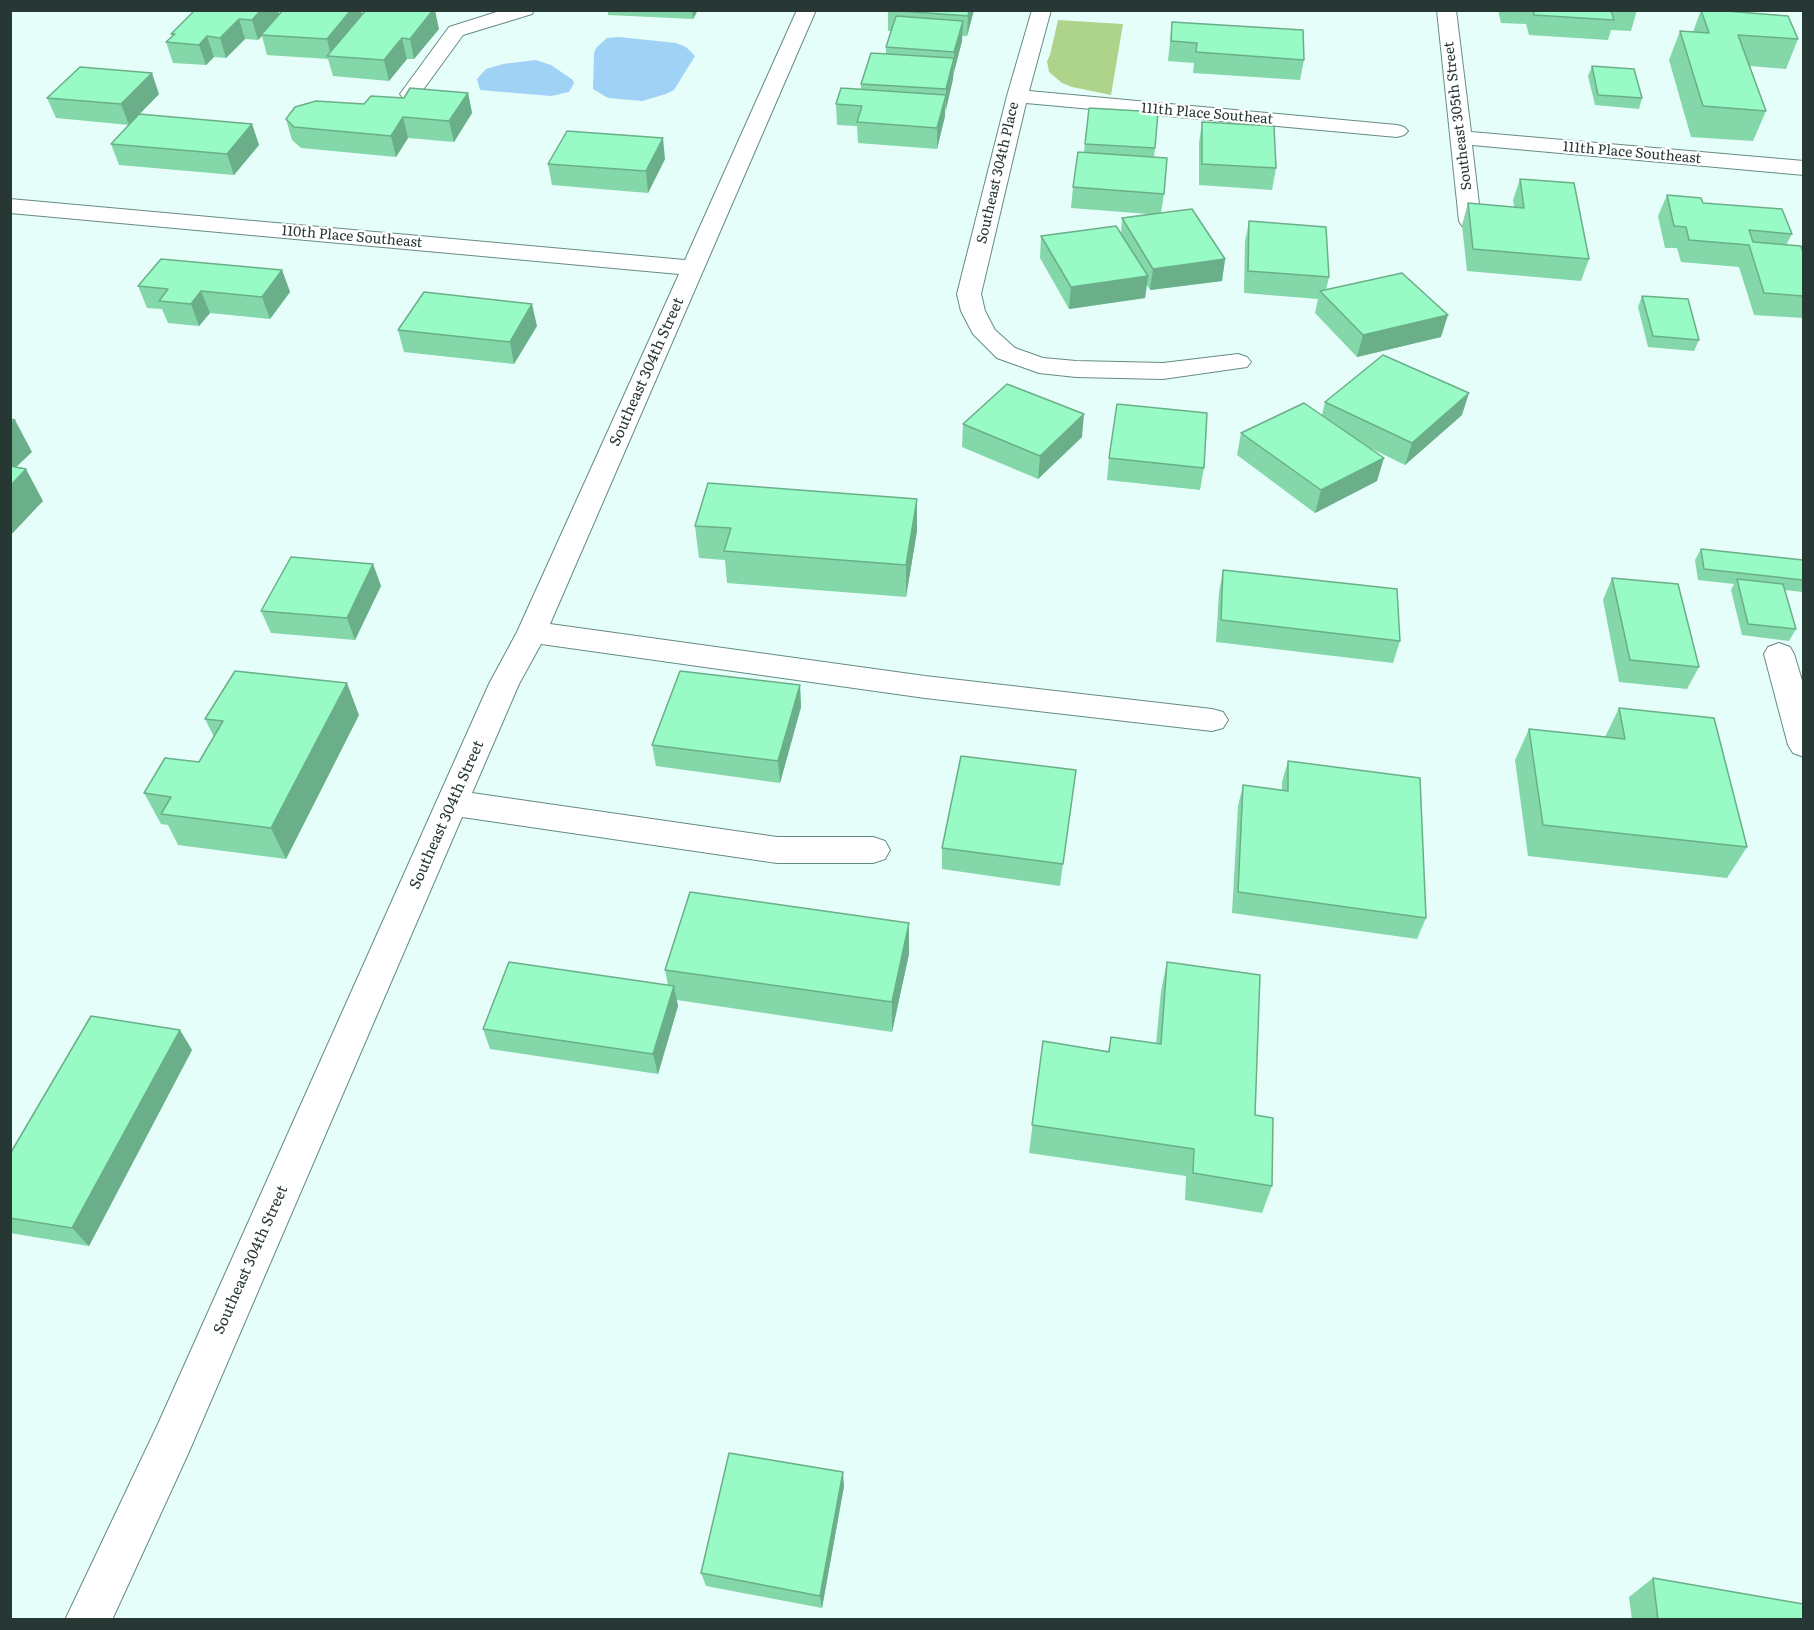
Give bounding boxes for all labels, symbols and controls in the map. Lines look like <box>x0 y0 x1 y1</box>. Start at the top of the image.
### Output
street label: Southeast 305th Street <box>1441 41 1475 191</box>
street label: Southeast 304th Place <box>974 100 1022 246</box>
street label: 111th Place Southeat <box>1140 100 1274 128</box>
street label: 111th Place Southeast <box>1562 139 1702 167</box>
street label: 110th Place Southeast <box>281 222 423 252</box>
street label: Southeast 304th Street <box>606 295 688 449</box>
street label: Southeast 304th Street <box>406 738 488 892</box>
street label: Southeast 304th Street <box>210 1183 292 1337</box>

